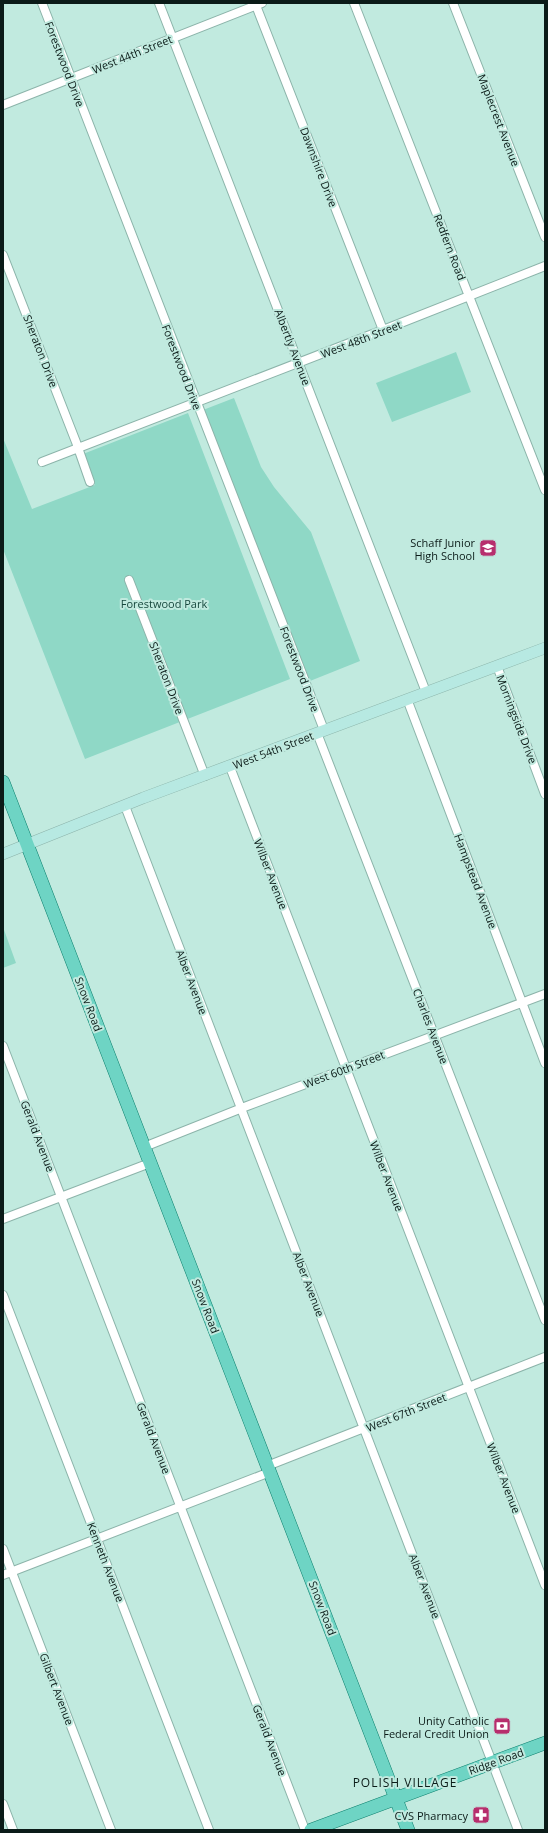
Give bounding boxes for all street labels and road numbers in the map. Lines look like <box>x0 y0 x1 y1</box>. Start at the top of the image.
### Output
street label: Forestwood Drive <box>42 19 88 109</box>
street label: West 44th Street <box>90 31 174 77</box>
street label: Maplecrest Avenue <box>474 72 524 168</box>
street label: Dawnshire Drive <box>297 125 341 209</box>
street label: Redfern Road <box>430 212 470 282</box>
street label: Albertly Avenue <box>272 307 314 387</box>
street label: Sheraton Drive <box>20 313 62 389</box>
street label: West 48th Street <box>319 317 404 361</box>
street label: Forestwood Drive <box>159 322 205 412</box>
street label: Forestwood Drive <box>277 624 323 714</box>
street label: Sheraton Drive <box>146 640 188 716</box>
street label: Morningside Drive <box>493 672 541 766</box>
street label: West 54th Street <box>231 728 316 772</box>
street label: Hampstead Avenue <box>451 831 501 931</box>
street label: Wilber Avenue <box>251 837 291 911</box>
street label: Alber Avenue <box>173 947 211 1017</box>
street label: Snow Road <box>72 975 106 1033</box>
street label: Charles Avenue <box>410 986 452 1066</box>
street label: West 60th Street <box>302 1047 387 1091</box>
street label: Gerald Avenue <box>17 1098 59 1174</box>
street label: Wilber Avenue <box>367 1139 407 1213</box>
street label: Alber Avenue <box>290 1249 328 1319</box>
street label: Snow Road <box>189 1277 223 1335</box>
street label: West 67th Street <box>364 1389 448 1435</box>
street label: Gerald Avenue <box>133 1400 175 1476</box>
street label: Wilber Avenue <box>484 1441 524 1515</box>
street label: Kenneth Avenue <box>84 1520 128 1604</box>
street label: Alber Avenue <box>406 1551 444 1621</box>
street label: Snow Road <box>306 1579 340 1637</box>
street label: Gilbert Avenue <box>36 1651 78 1727</box>
street label: Gerald Avenue <box>249 1702 291 1778</box>
street label: Ridge Road <box>466 1744 526 1778</box>

